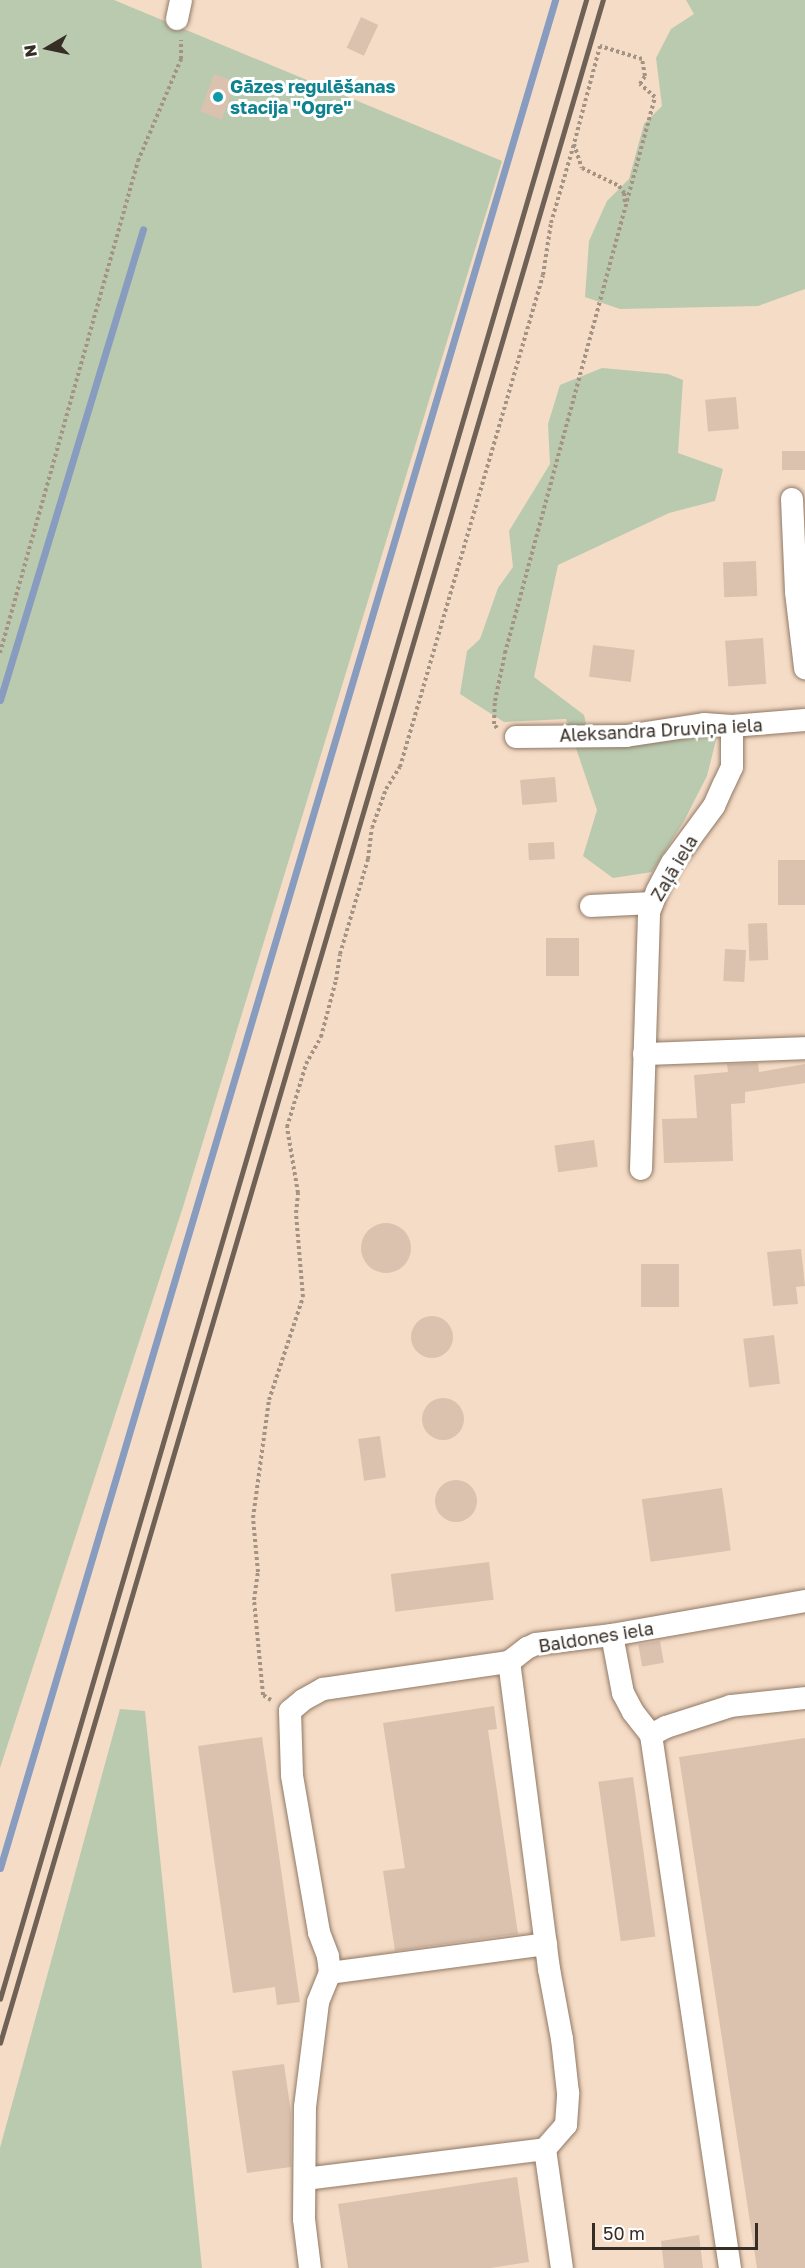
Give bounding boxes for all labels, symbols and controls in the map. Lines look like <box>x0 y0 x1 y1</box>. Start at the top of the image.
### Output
north arrow <box>18 18 78 78</box>
text: N <box>19 43 41 58</box>
place label: Gāzes regulēšanas stacija "Ogre" <box>230 76 396 118</box>
marker: Gāzes regulēšanas stacija "Ogre" <box>211 90 225 104</box>
street label: Aleksandra Druviņa iela <box>559 714 763 746</box>
street label: Zaļā iela <box>646 831 702 905</box>
street label: Baldones iela <box>537 1617 655 1657</box>
scale bar <box>595 2211 762 2249</box>
text: 50 m <box>603 2222 645 2244</box>

